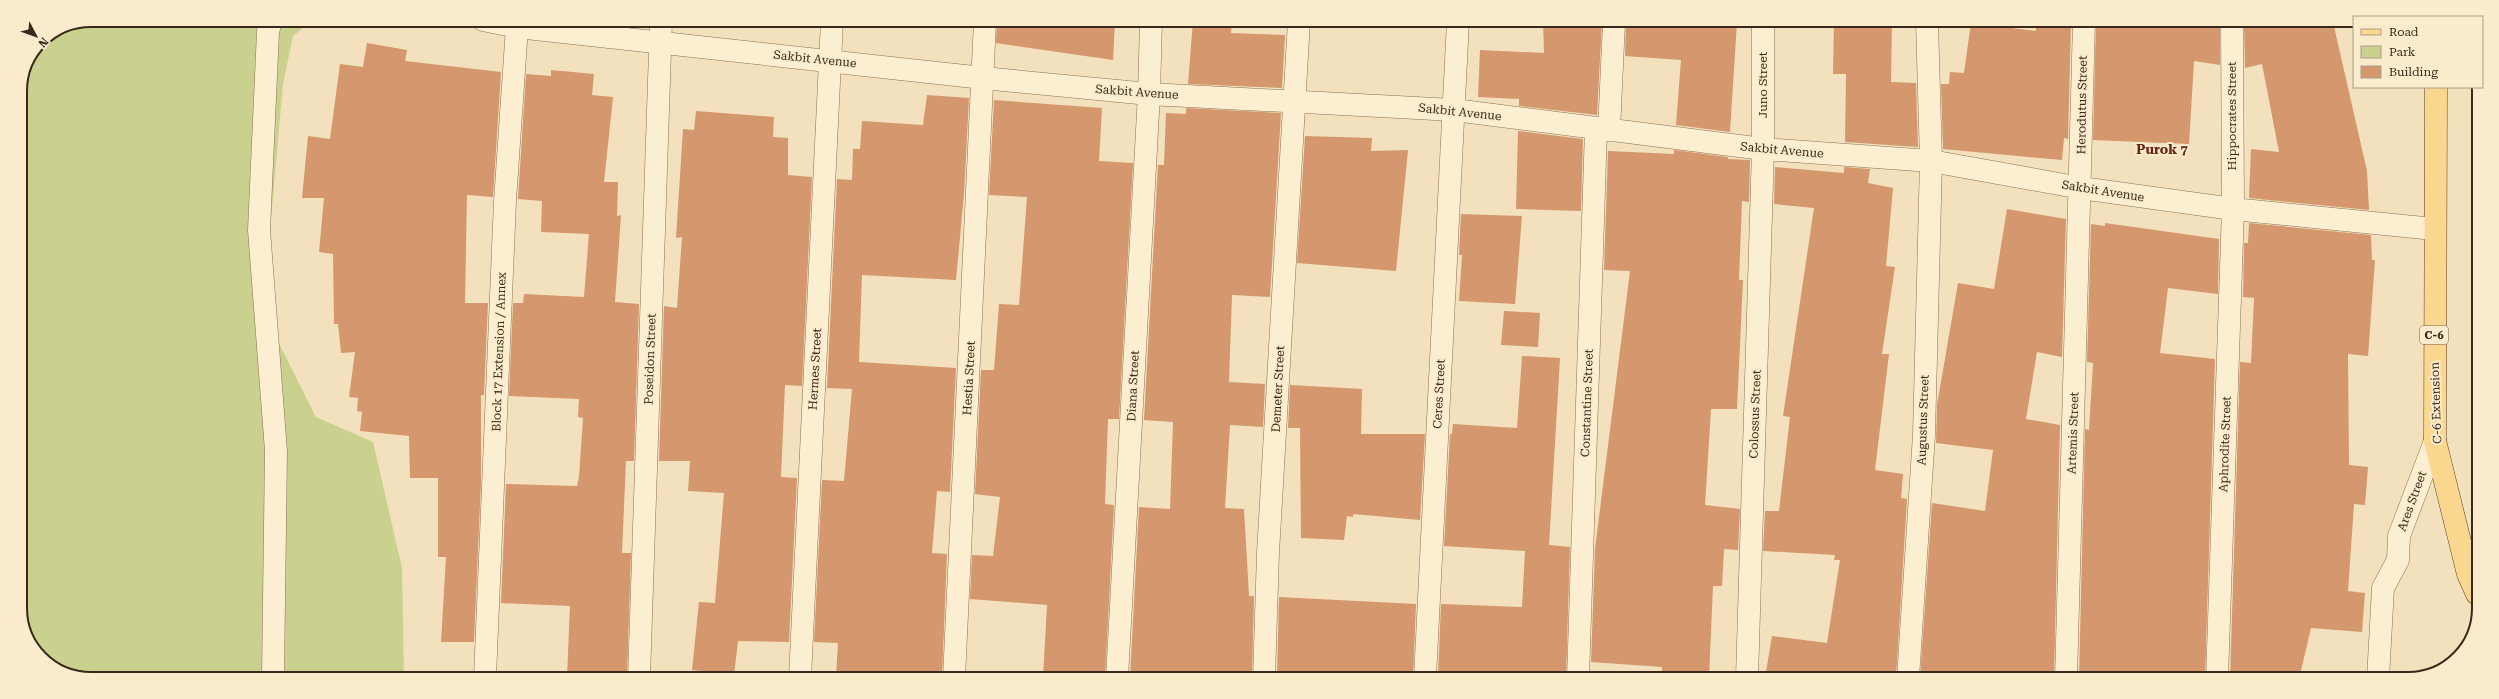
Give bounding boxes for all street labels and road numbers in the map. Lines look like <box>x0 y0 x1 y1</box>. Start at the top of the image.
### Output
street label: Sakbit Avenue <box>773 48 858 70</box>
street label: Juno Street <box>1756 51 1770 118</box>
street label: Herodutus Street <box>2074 55 2090 155</box>
street label: Hippocrates Street <box>2225 61 2239 170</box>
street label: Sakbit Avenue <box>1095 82 1180 102</box>
street label: Sakbit Avenue <box>1418 101 1503 123</box>
street label: Sakbit Avenue <box>1740 139 1825 161</box>
street label: Sakbit Avenue <box>2061 178 2146 205</box>
street label: Block 17 Extension / Annex <box>489 272 509 432</box>
street label: Poseidon Street <box>641 313 659 405</box>
road number: C-6 <box>2420 326 2448 344</box>
street label: Hermes Street <box>806 327 824 410</box>
street label: Hestia Street <box>960 340 978 416</box>
street label: Demeter Street <box>1269 345 1287 433</box>
street label: Constantine Street <box>1578 348 1596 457</box>
street label: Diana Street <box>1124 350 1142 422</box>
street label: Ceres Street <box>1430 358 1448 429</box>
street label: C-6 Extension <box>2428 361 2444 444</box>
street label: Colossus Street <box>1746 369 1764 459</box>
street label: Augustus Street <box>1914 374 1932 466</box>
street label: Artemis Street <box>2065 391 2081 474</box>
street label: Aphrodite Street <box>2216 395 2234 492</box>
street label: Ares Street <box>2395 469 2430 533</box>

